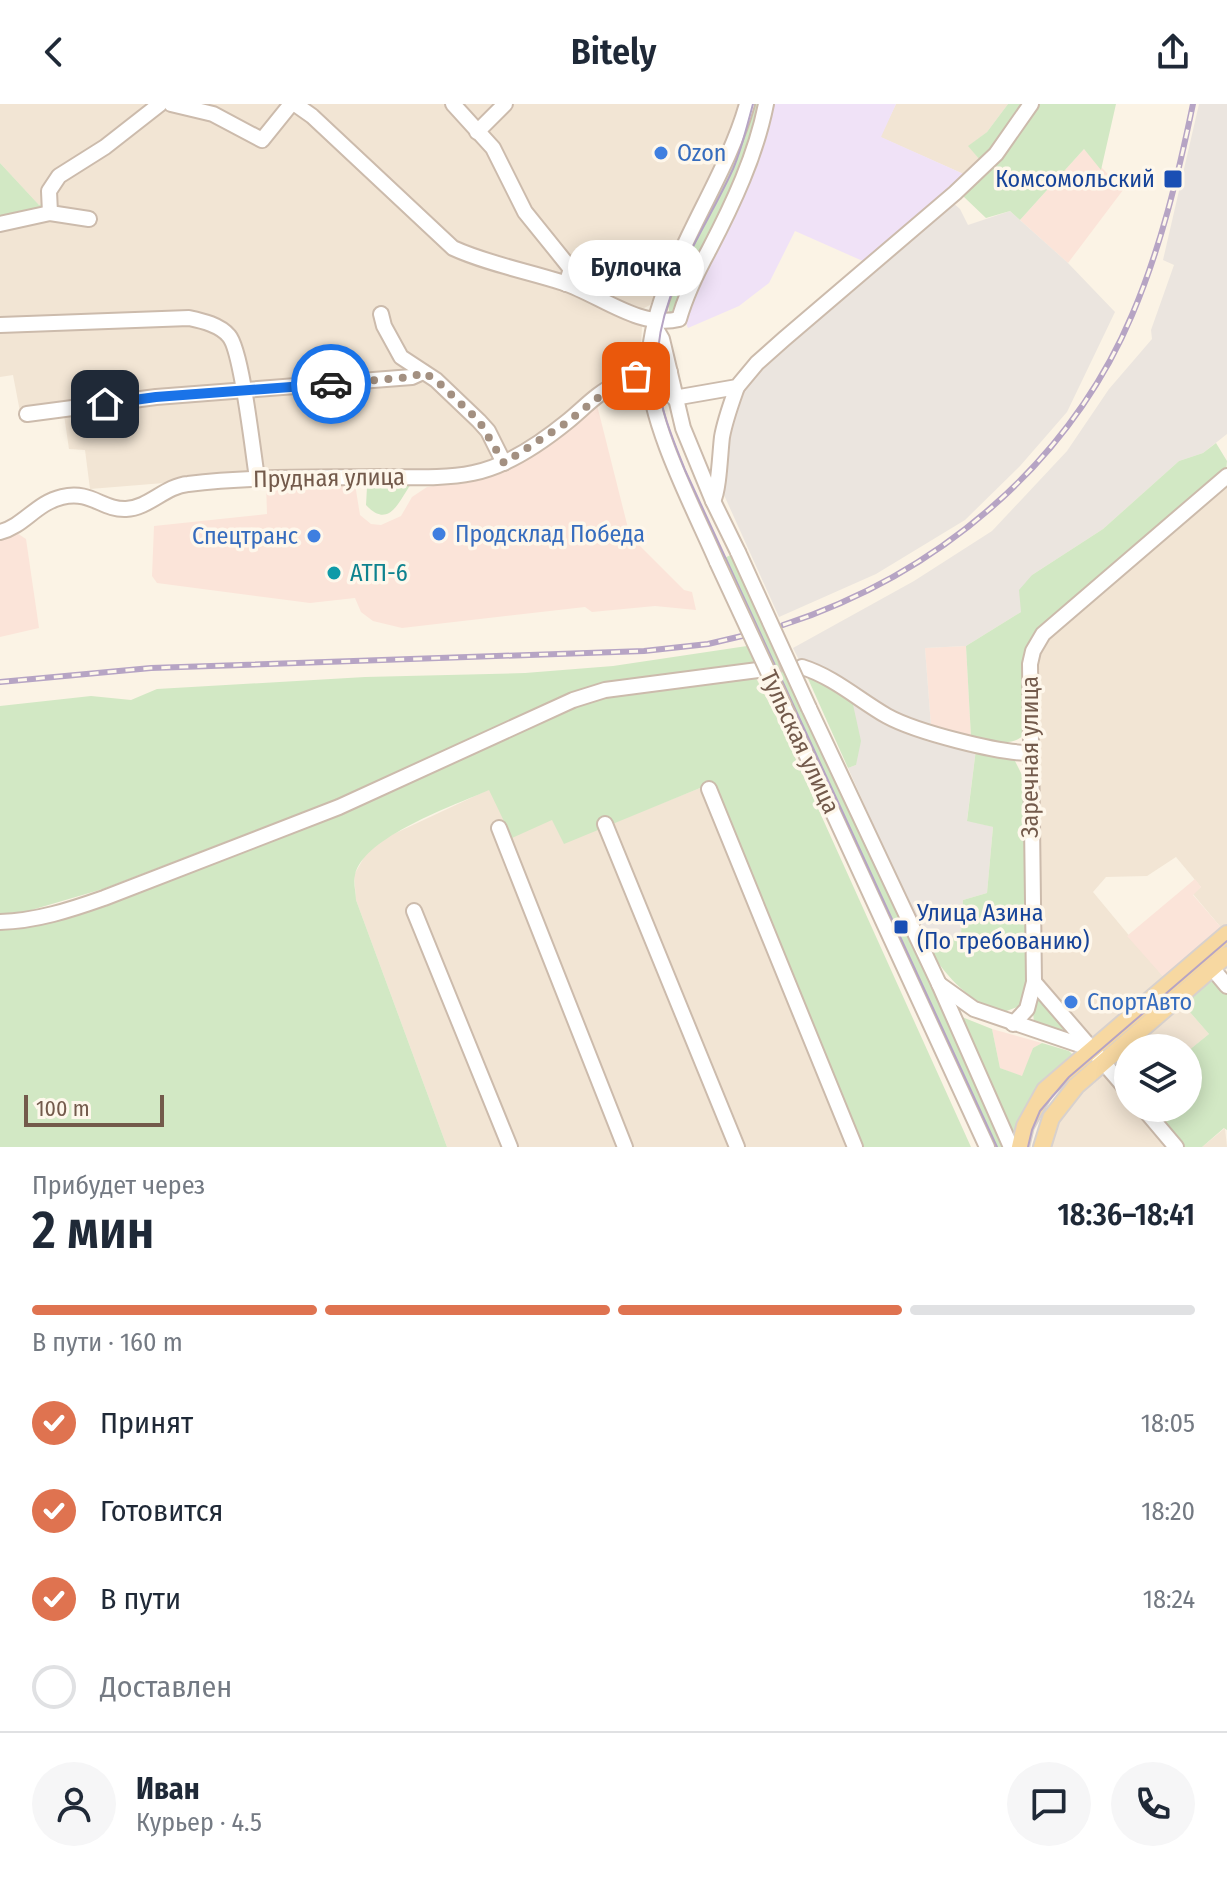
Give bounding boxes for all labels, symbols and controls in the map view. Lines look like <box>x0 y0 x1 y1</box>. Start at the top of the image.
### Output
icon: back <box>32 30 76 74</box>
text: Bitely <box>571 30 656 74</box>
icon: share <box>1151 30 1195 74</box>
place label: Ozon <box>677 139 726 167</box>
marker: Ozon <box>652 144 670 162</box>
place label: Комсомольский <box>995 165 1155 193</box>
marker: Комсомольский <box>1162 168 1184 190</box>
callout: Булочка <box>568 240 704 296</box>
text: Булочка <box>590 252 682 283</box>
pin <box>602 342 670 410</box>
courier <box>291 344 371 424</box>
icon: bag <box>614 354 658 398</box>
icon: car <box>309 362 353 406</box>
pin <box>71 370 139 438</box>
icon: home <box>83 382 127 426</box>
street label: Прудная улица <box>253 463 405 493</box>
place label: Продсклад Победа <box>455 520 645 548</box>
place label: Спецтранс <box>192 522 298 550</box>
marker: Продсклад Победа <box>430 525 448 543</box>
marker: Спецтранс <box>305 527 323 545</box>
place label: АТП-6 <box>350 559 408 587</box>
marker: АТП-6 <box>325 564 343 582</box>
street label: Тульская улица <box>755 666 845 818</box>
street label: Заречная улица <box>1016 676 1044 838</box>
place label: Улица Азина (По требованию) <box>916 899 1090 955</box>
marker: Улица Азина (По требованию) <box>892 918 910 936</box>
place label: СпортАвто <box>1087 988 1192 1016</box>
marker: СпортАвто <box>1062 993 1080 1011</box>
map controls <box>1114 1034 1202 1122</box>
button: layers <box>1114 1034 1202 1122</box>
scale bar <box>24 1091 164 1127</box>
text: 100 m <box>36 1095 90 1122</box>
text: Прибудет через <box>32 1170 205 1201</box>
text: 18:36–18:41 <box>1057 1197 1195 1233</box>
text: 2 мин <box>32 1199 155 1262</box>
text: В пути · 160 m <box>32 1327 183 1358</box>
icon: check <box>32 1401 76 1445</box>
text: Принят <box>100 1405 193 1441</box>
text: 18:05 <box>1141 1408 1195 1439</box>
icon: check <box>32 1489 76 1533</box>
text: Готовится <box>100 1493 223 1529</box>
text: 18:20 <box>1141 1496 1195 1527</box>
icon: check <box>32 1577 76 1621</box>
text: В пути <box>100 1581 181 1617</box>
text: 18:24 <box>1143 1584 1195 1615</box>
text: Доставлен <box>100 1669 232 1705</box>
button: person <box>32 1762 116 1846</box>
button: chat <box>1007 1762 1091 1846</box>
button: phone <box>1111 1762 1195 1846</box>
text: Иван <box>136 1771 200 1807</box>
text: Курьер · 4.5 <box>136 1807 262 1838</box>

